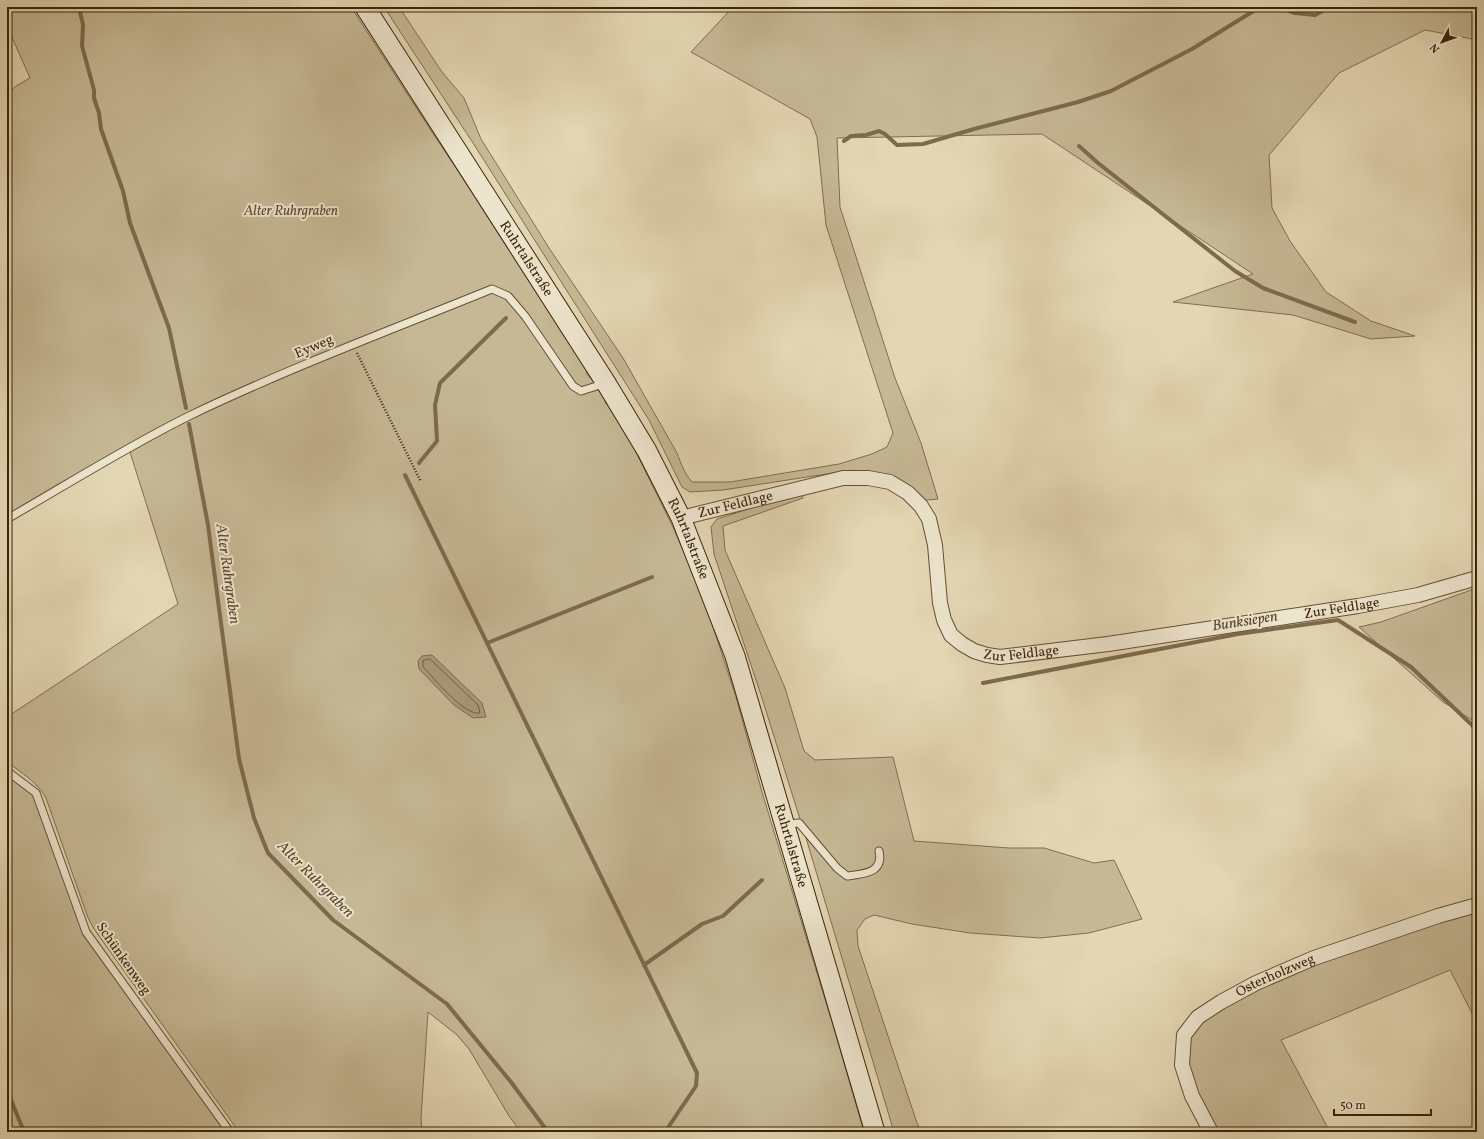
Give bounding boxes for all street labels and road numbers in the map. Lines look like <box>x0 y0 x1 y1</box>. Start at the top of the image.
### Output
street label: Ruhrtalstraße <box>495 217 558 301</box>
street label: Eyweg <box>292 330 336 364</box>
street label: Zur Feldlage <box>696 486 775 523</box>
street label: Ruhrtalstraße <box>663 495 714 582</box>
street label: Zur Feldlage <box>1303 593 1381 624</box>
street label: Zur Feldlage <box>982 640 1060 666</box>
street label: Ruhrtalstraße <box>769 801 812 890</box>
street label: Schünkenweg <box>91 919 155 999</box>
street label: Osterholzweg <box>1232 949 1318 1002</box>

